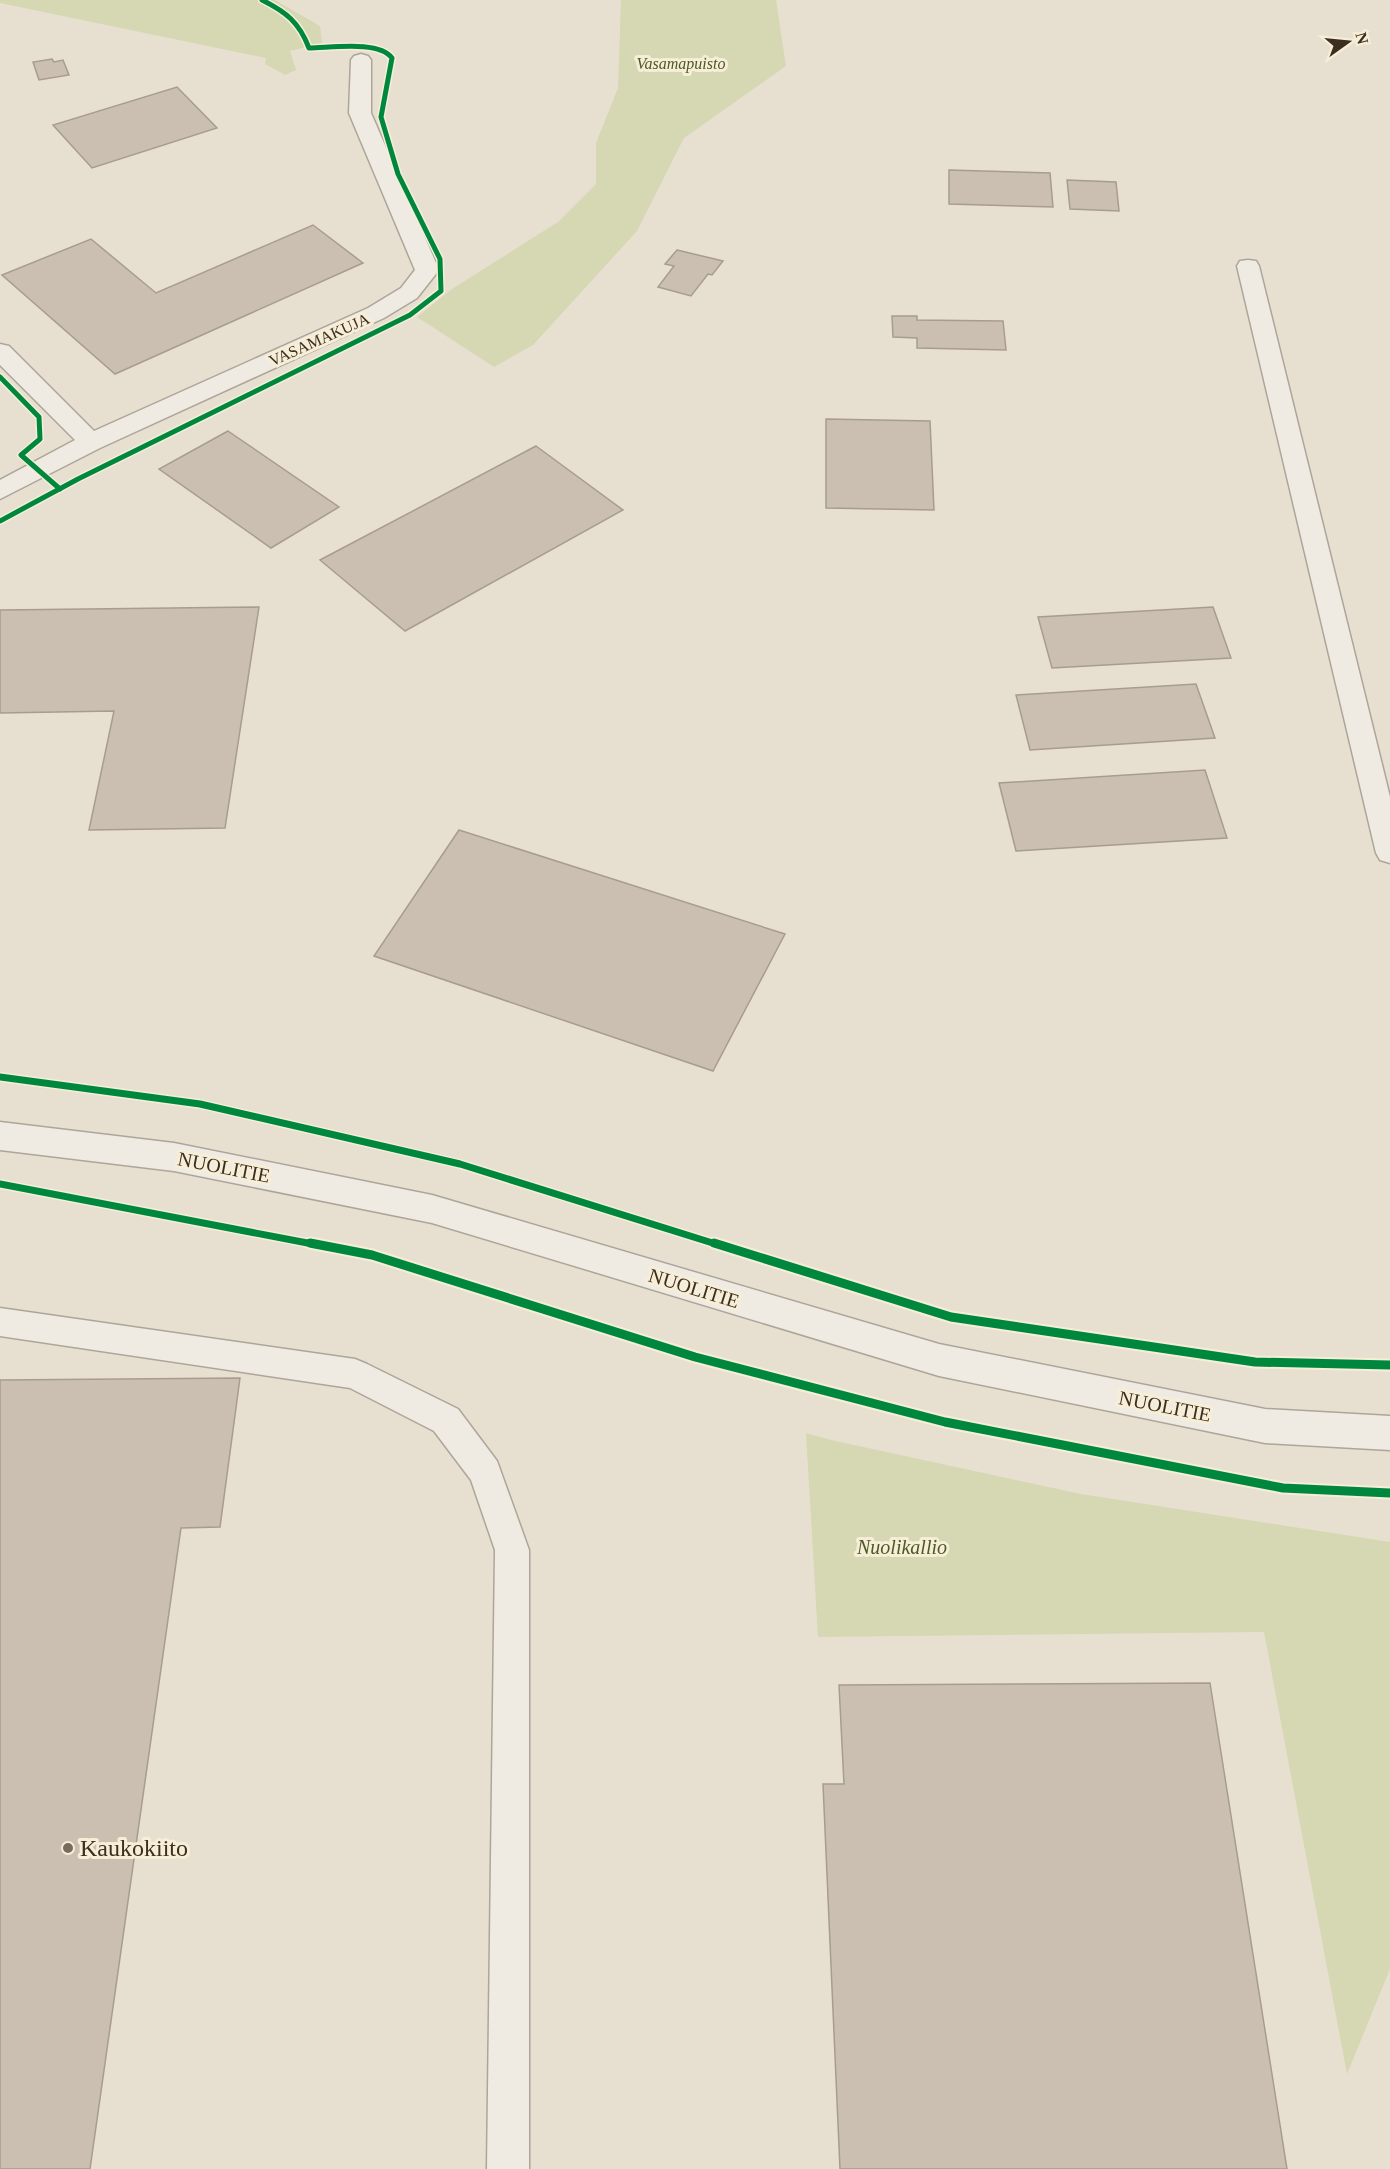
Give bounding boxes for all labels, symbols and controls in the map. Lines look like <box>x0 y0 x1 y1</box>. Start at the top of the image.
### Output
north arrow <box>1318 12 1378 72</box>
text: N <box>1352 30 1372 46</box>
park label: Vasamapuisto <box>637 55 725 73</box>
street label: VASAMAKUJA <box>266 310 372 369</box>
street label: NUOLITIE <box>176 1147 272 1187</box>
street label: NUOLITIE <box>646 1264 742 1312</box>
street label: NUOLITIE <box>1117 1386 1213 1426</box>
park label: Nuolikallio <box>856 1536 947 1558</box>
place label: Kaukokiito <box>80 1835 188 1861</box>
marker: Kaukokiito <box>61 1841 75 1855</box>

